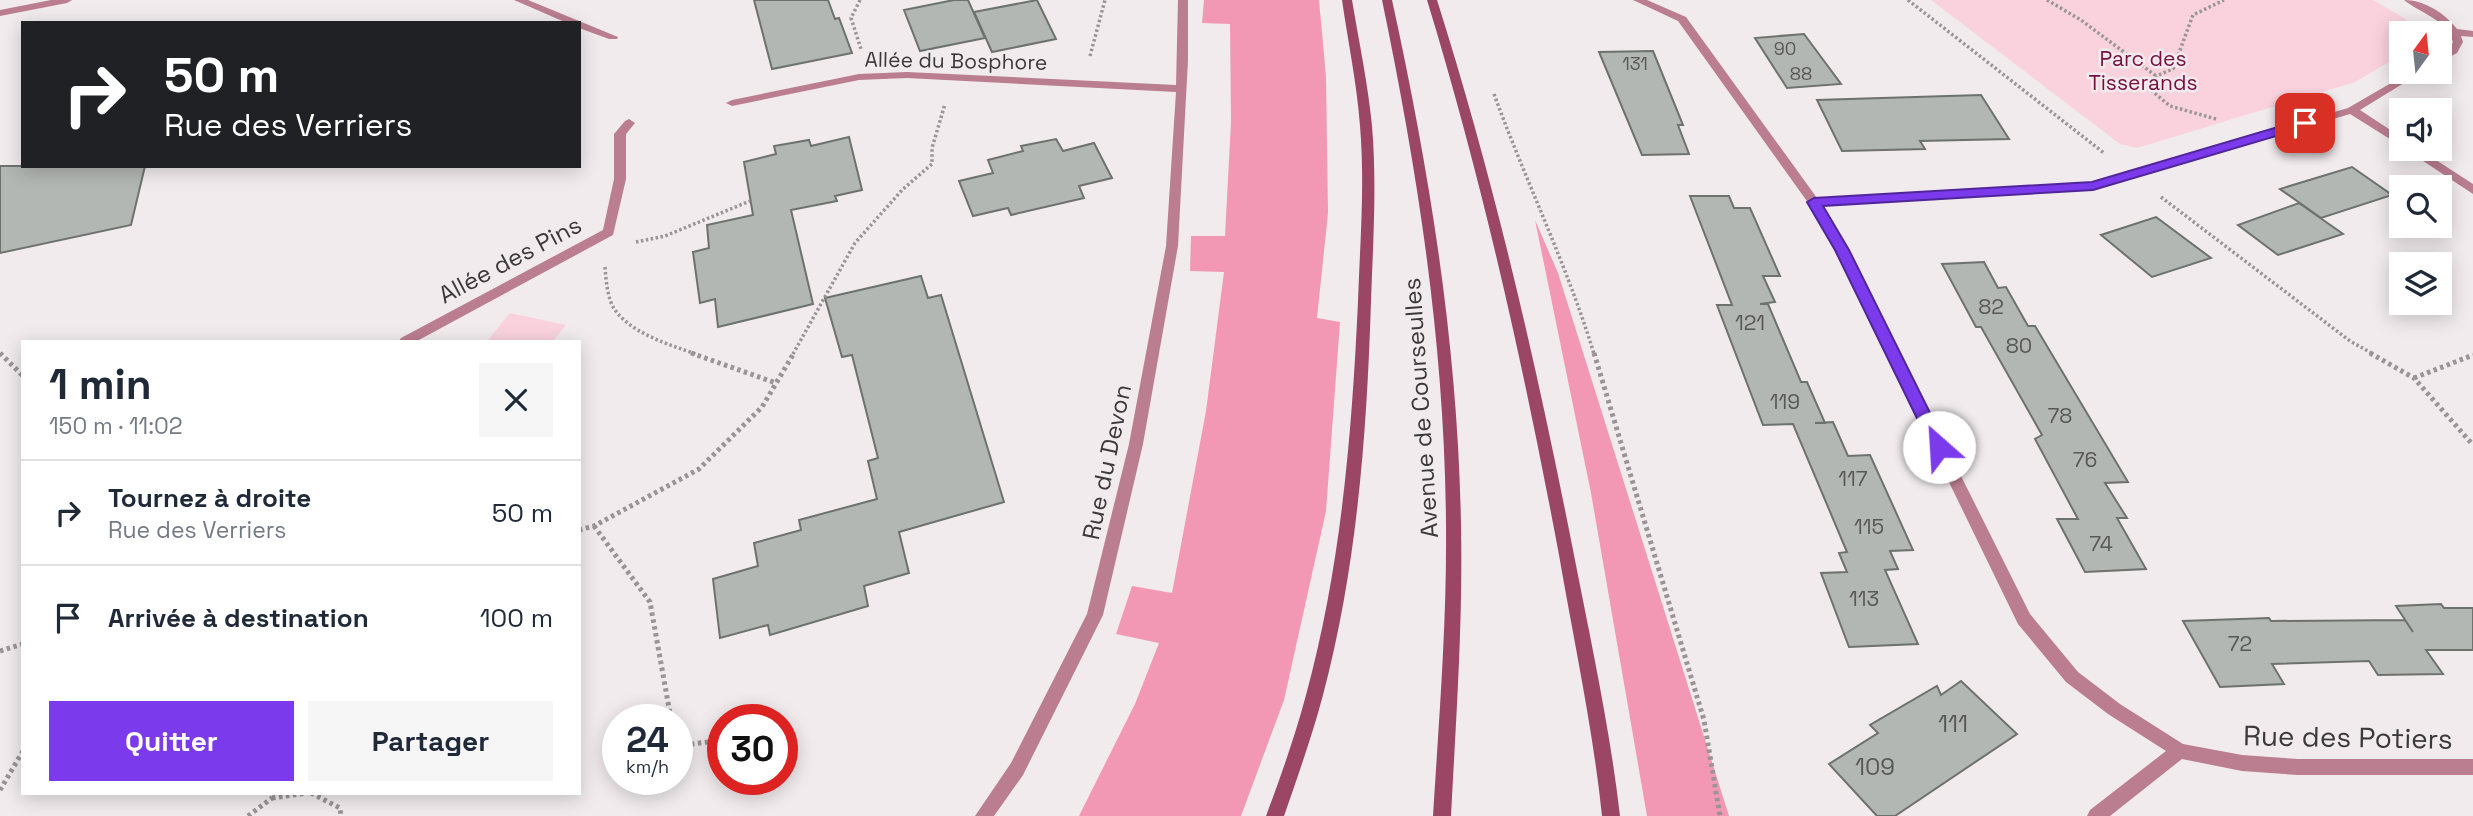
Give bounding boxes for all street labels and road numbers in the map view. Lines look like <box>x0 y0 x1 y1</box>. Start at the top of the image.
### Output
street label: Allée du Bosphore <box>864 45 1048 76</box>
street label: Allée des Pins <box>433 209 587 310</box>
street label: Avenue de Courseulles <box>1396 277 1445 539</box>
street label: Rue du Devon <box>1075 381 1138 542</box>
street label: Rue des Potiers <box>2243 717 2453 757</box>

